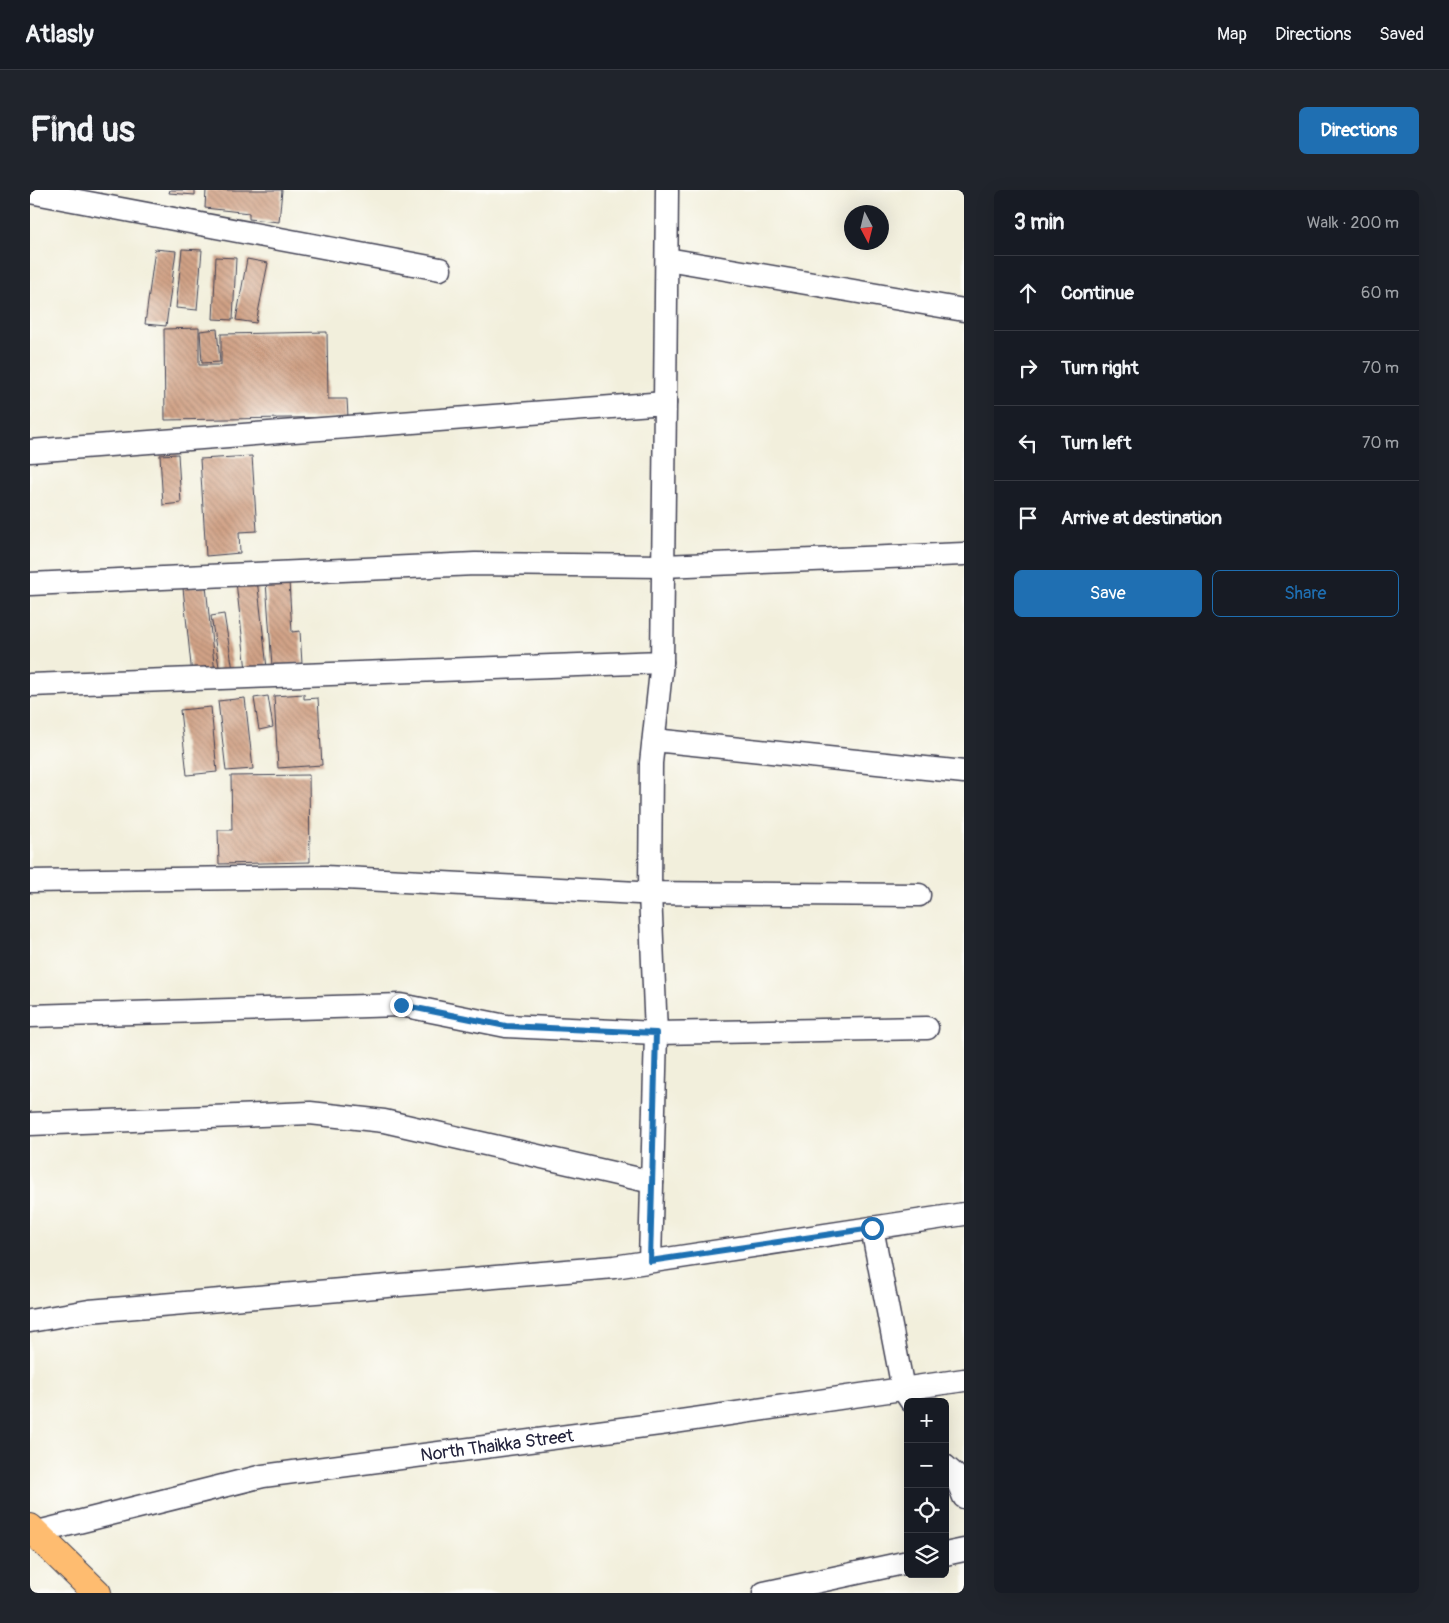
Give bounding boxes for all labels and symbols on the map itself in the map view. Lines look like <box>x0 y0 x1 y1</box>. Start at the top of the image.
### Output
north arrow <box>844 205 889 250</box>
route end <box>390 994 413 1017</box>
route start <box>861 1217 884 1240</box>
street label: North Thaikka Street <box>419 1424 576 1467</box>

